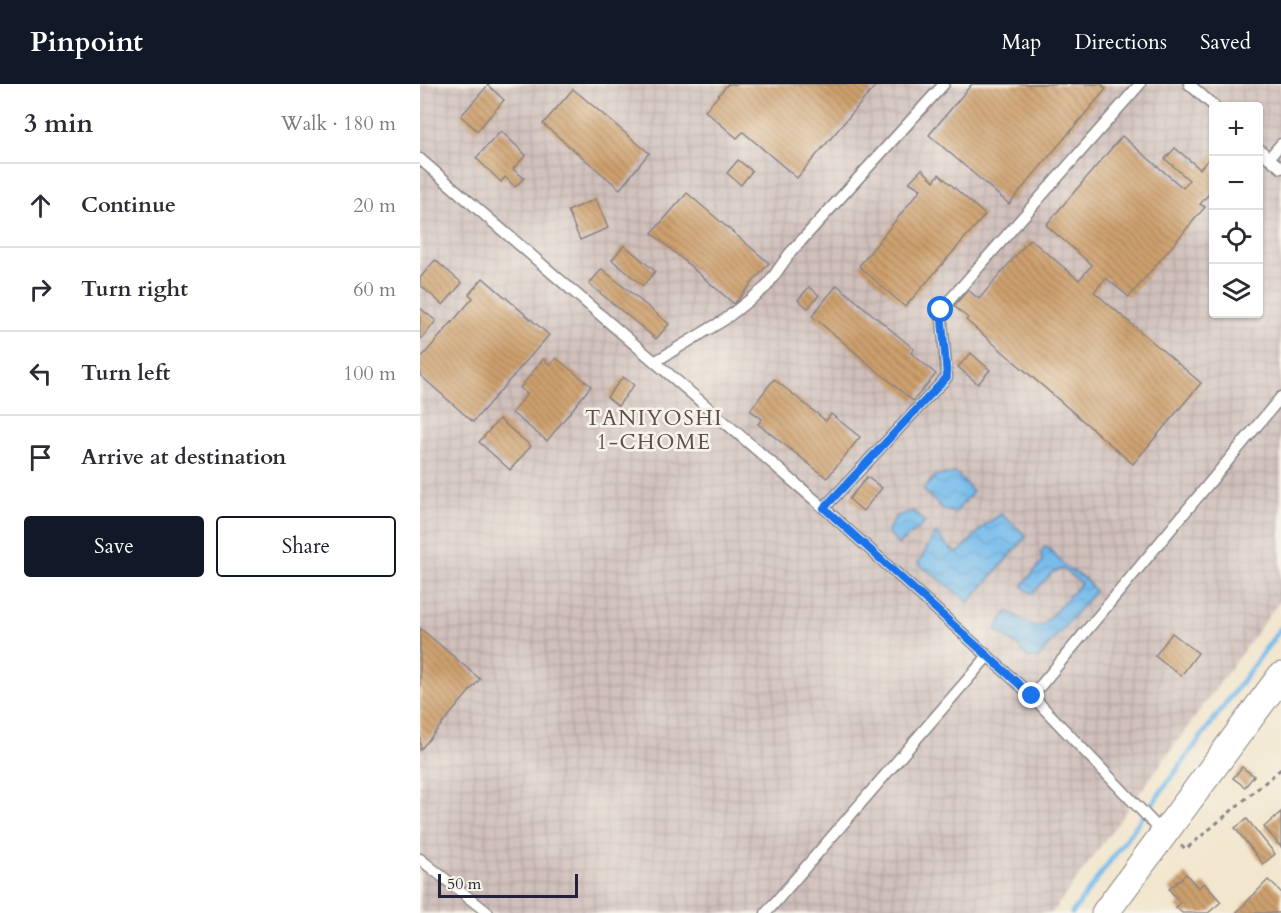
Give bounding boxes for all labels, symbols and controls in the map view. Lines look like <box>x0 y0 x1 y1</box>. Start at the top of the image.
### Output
text: Pinpoint <box>30 23 143 61</box>
text: Map <box>1001 28 1041 57</box>
text: Directions <box>1074 28 1167 57</box>
text: Saved <box>1200 28 1251 57</box>
map controls <box>1209 102 1263 318</box>
button: + <box>1209 102 1263 156</box>
text: 3 min <box>24 106 93 141</box>
text: Walk · 180 m <box>281 110 396 137</box>
button: − <box>1209 156 1263 210</box>
icon: ahead <box>24 189 57 222</box>
text: Continue <box>81 190 176 220</box>
text: 20 m <box>353 192 396 219</box>
button: locate <box>1209 210 1263 264</box>
button: layers <box>1209 264 1263 318</box>
icon: right <box>24 273 57 306</box>
text: Turn right <box>81 274 188 304</box>
text: 60 m <box>353 276 396 303</box>
route start <box>927 296 953 322</box>
icon: left <box>24 357 57 390</box>
text: Turn left <box>81 358 170 388</box>
text: 100 m <box>343 360 396 387</box>
district label: TANIYOSHI 1-CHOME <box>585 404 723 457</box>
icon: arrive <box>24 441 57 474</box>
text: Arrive at destination <box>81 442 286 472</box>
button: Save <box>24 516 204 577</box>
button: Share <box>216 516 396 577</box>
route end <box>1018 682 1044 708</box>
scale bar <box>438 871 578 898</box>
text: 50 m <box>447 873 481 895</box>

